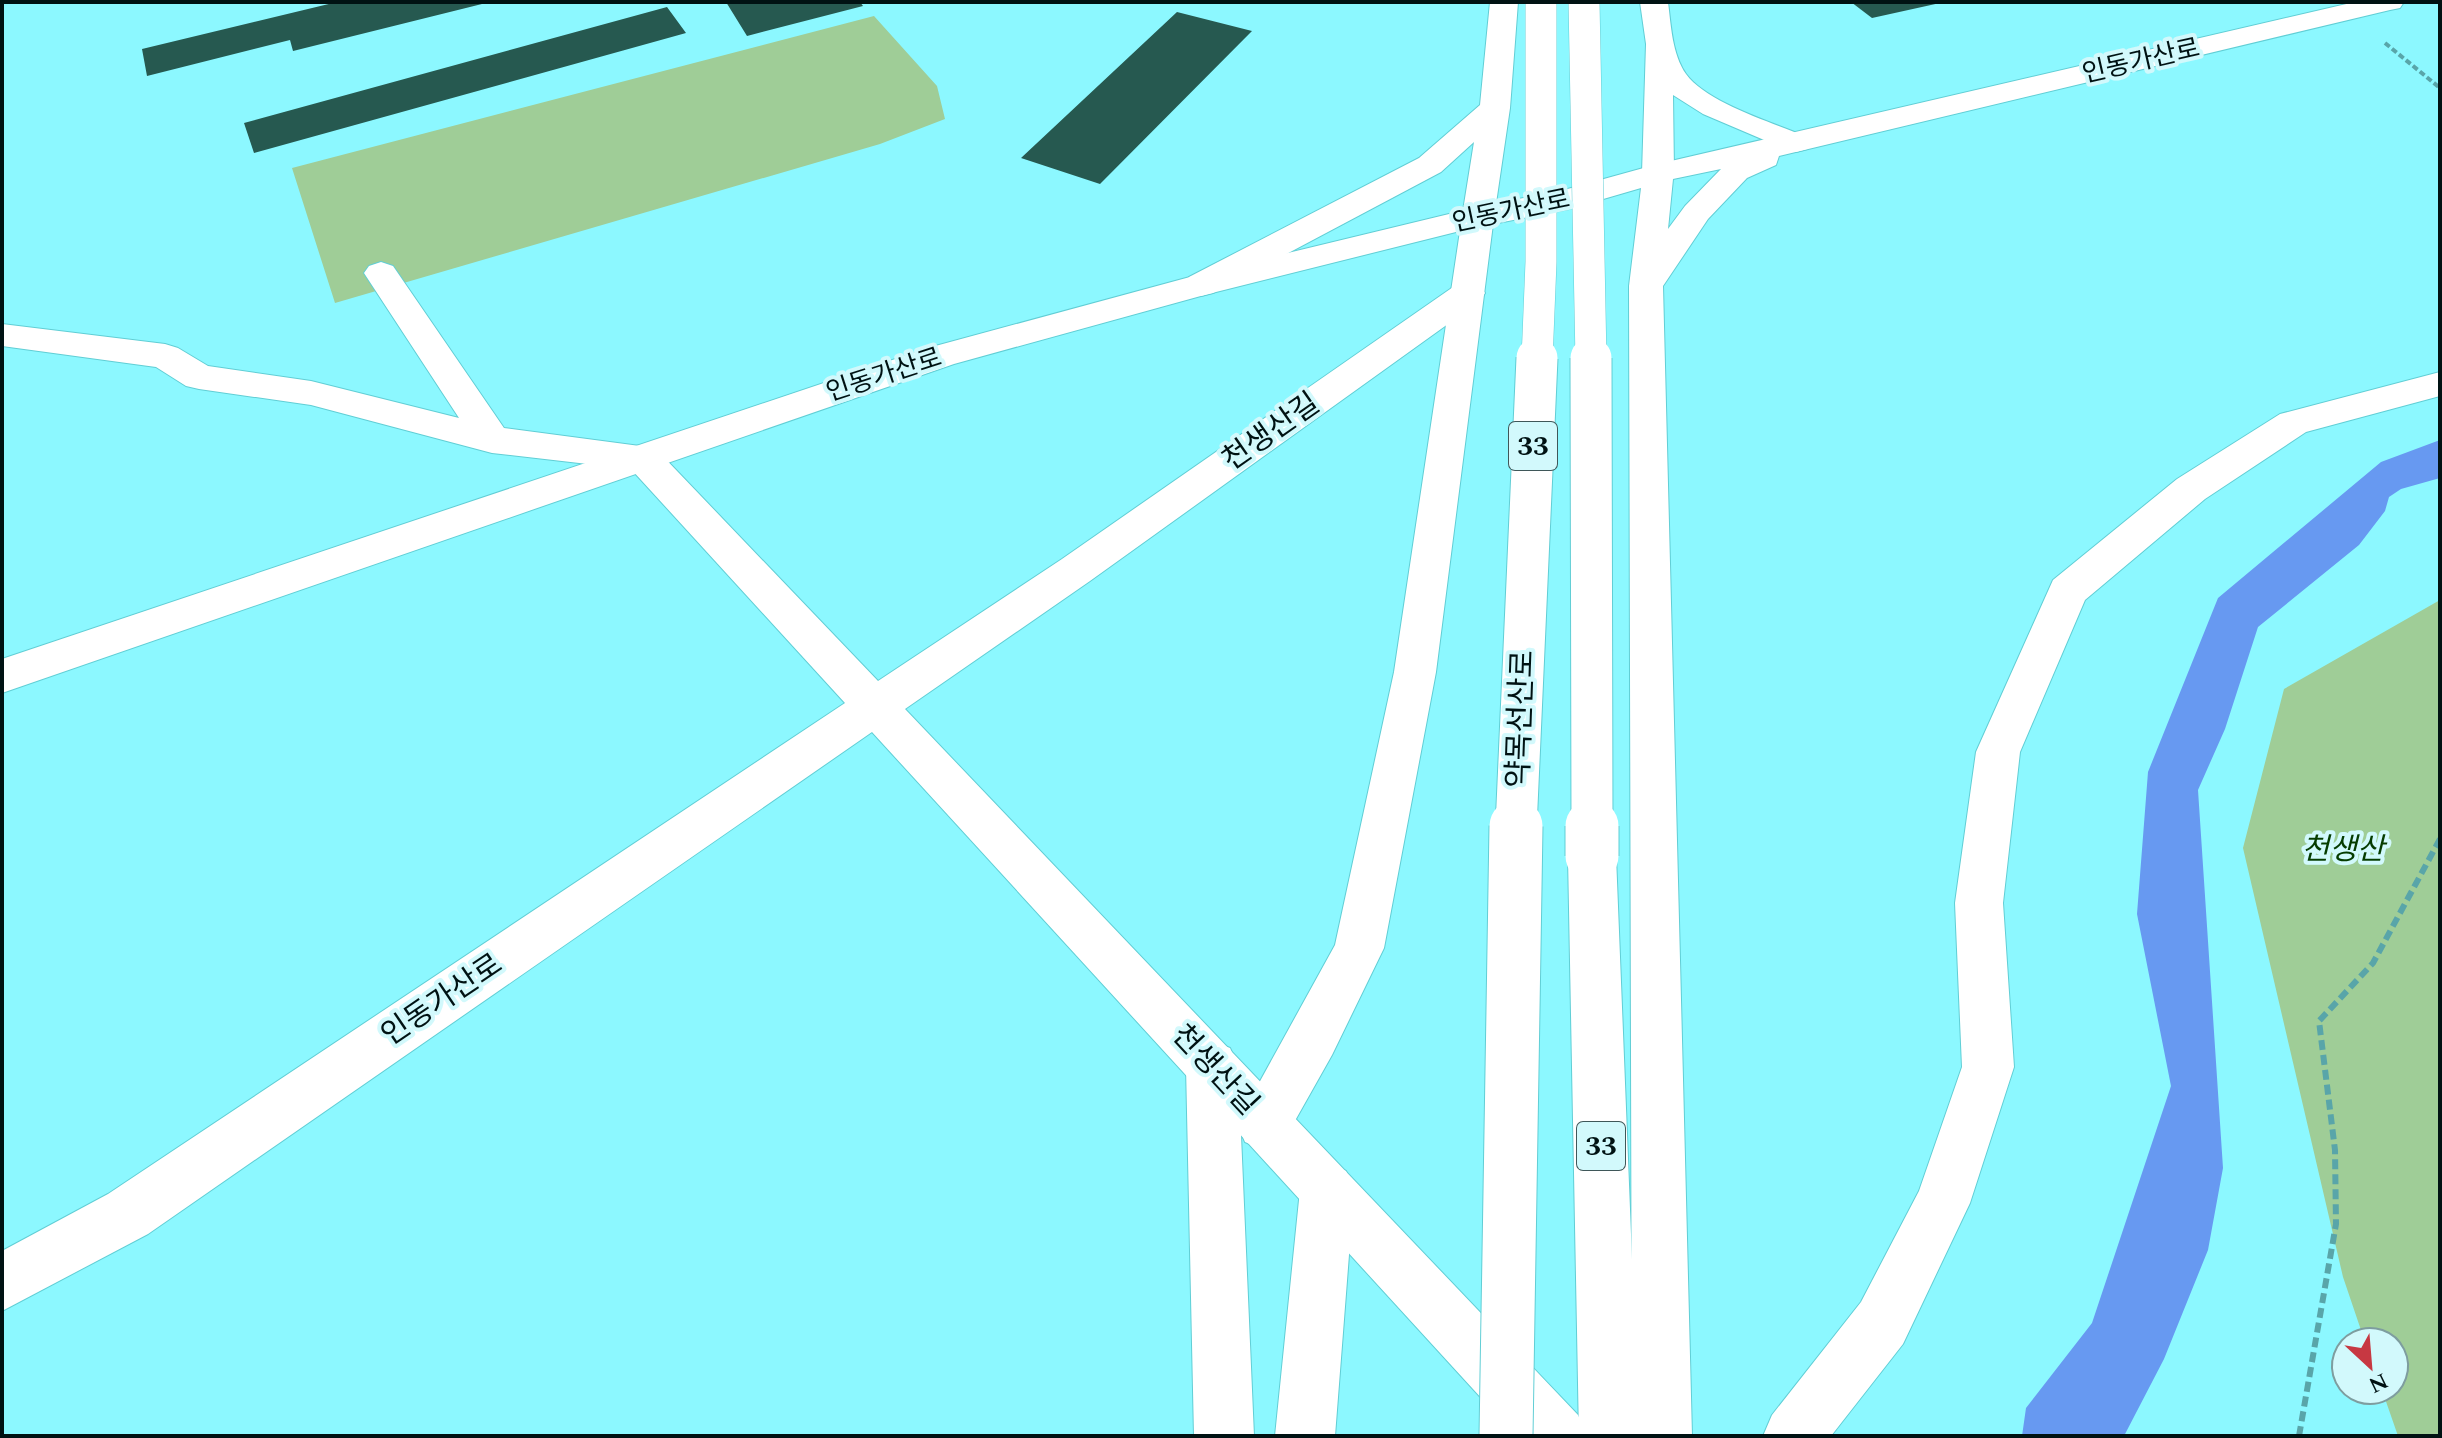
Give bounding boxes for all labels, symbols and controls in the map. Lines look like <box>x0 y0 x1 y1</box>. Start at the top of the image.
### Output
street label: 인동가산로 <box>2078 28 2204 94</box>
street label: 인동가산로 <box>1448 179 1574 243</box>
street label: 인동가산로 <box>821 337 947 413</box>
street label: 천생산길 <box>1213 381 1329 483</box>
road number: 33 <box>1509 422 1557 470</box>
street label: 약목선산로 <box>1496 649 1546 789</box>
park label: 천생산 <box>2302 827 2388 873</box>
street label: 인동가산로 <box>372 942 512 1058</box>
street label: 천생산길 <box>1161 1014 1269 1126</box>
road number: 33 <box>1577 1122 1625 1170</box>
north arrow <box>2330 1326 2410 1406</box>
text: N <box>2363 1364 2393 1401</box>

